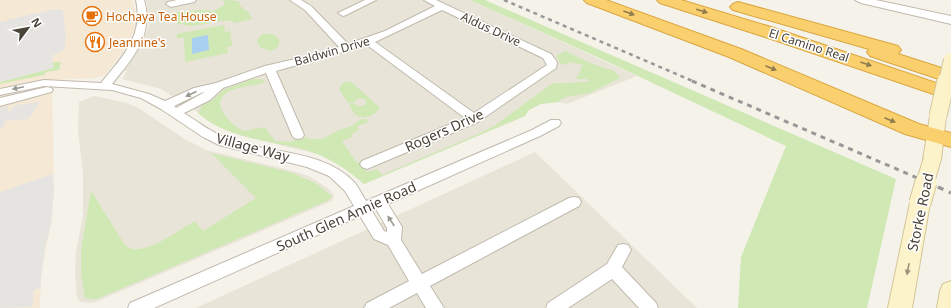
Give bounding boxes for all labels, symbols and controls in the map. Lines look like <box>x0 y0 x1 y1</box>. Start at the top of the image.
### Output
cafe icon: Hochaya Tea House <box>81 5 103 27</box>
north arrow <box>8 8 48 48</box>
place label: Hochaya Tea House <box>106 8 217 25</box>
street label: Aldus Drive <box>458 8 524 50</box>
one-way arrow <box>697 8 709 14</box>
one-way arrow <box>623 11 635 17</box>
text: N <box>28 15 46 30</box>
street label: El Camino Real <box>767 24 851 66</box>
restaurant icon: Jeannine's <box>84 31 106 53</box>
street label: Baldwin Drive <box>292 32 372 70</box>
place label: Jeannine's <box>108 34 166 51</box>
one-way arrow <box>860 62 872 68</box>
one-way arrow <box>765 65 776 71</box>
one-way arrow <box>11 85 24 91</box>
one-way arrow <box>185 91 196 97</box>
street label: Rogers Drive <box>402 104 487 156</box>
one-way arrow <box>885 117 897 123</box>
street label: Village Way <box>214 128 292 166</box>
street label: Storke Road <box>902 171 938 253</box>
street label: South Glen Annie Road <box>273 177 419 255</box>
one-way arrow <box>387 216 395 226</box>
one-way arrow <box>904 263 910 275</box>

